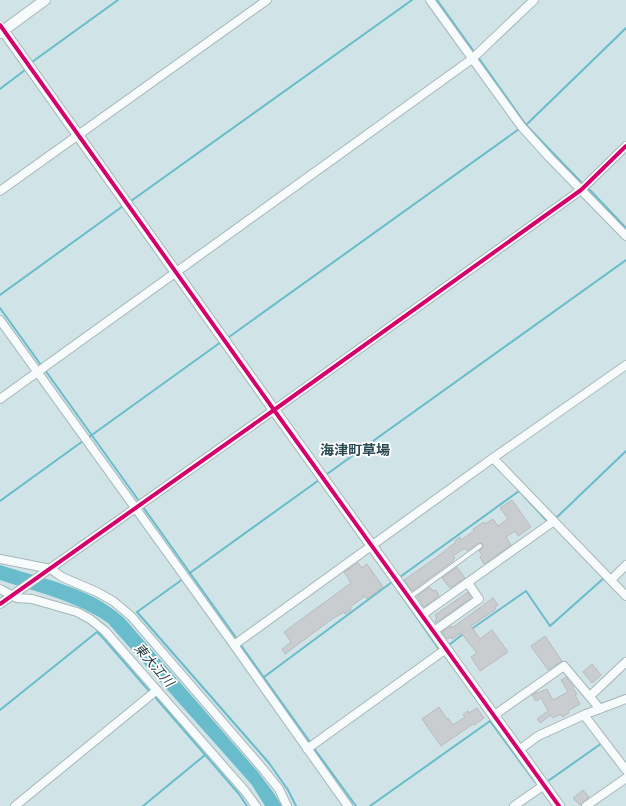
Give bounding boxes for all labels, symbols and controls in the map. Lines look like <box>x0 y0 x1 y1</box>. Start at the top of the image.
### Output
district label: 海津町草場 <box>320 442 390 458</box>
water label: 東大江川 <box>131 640 178 691</box>

